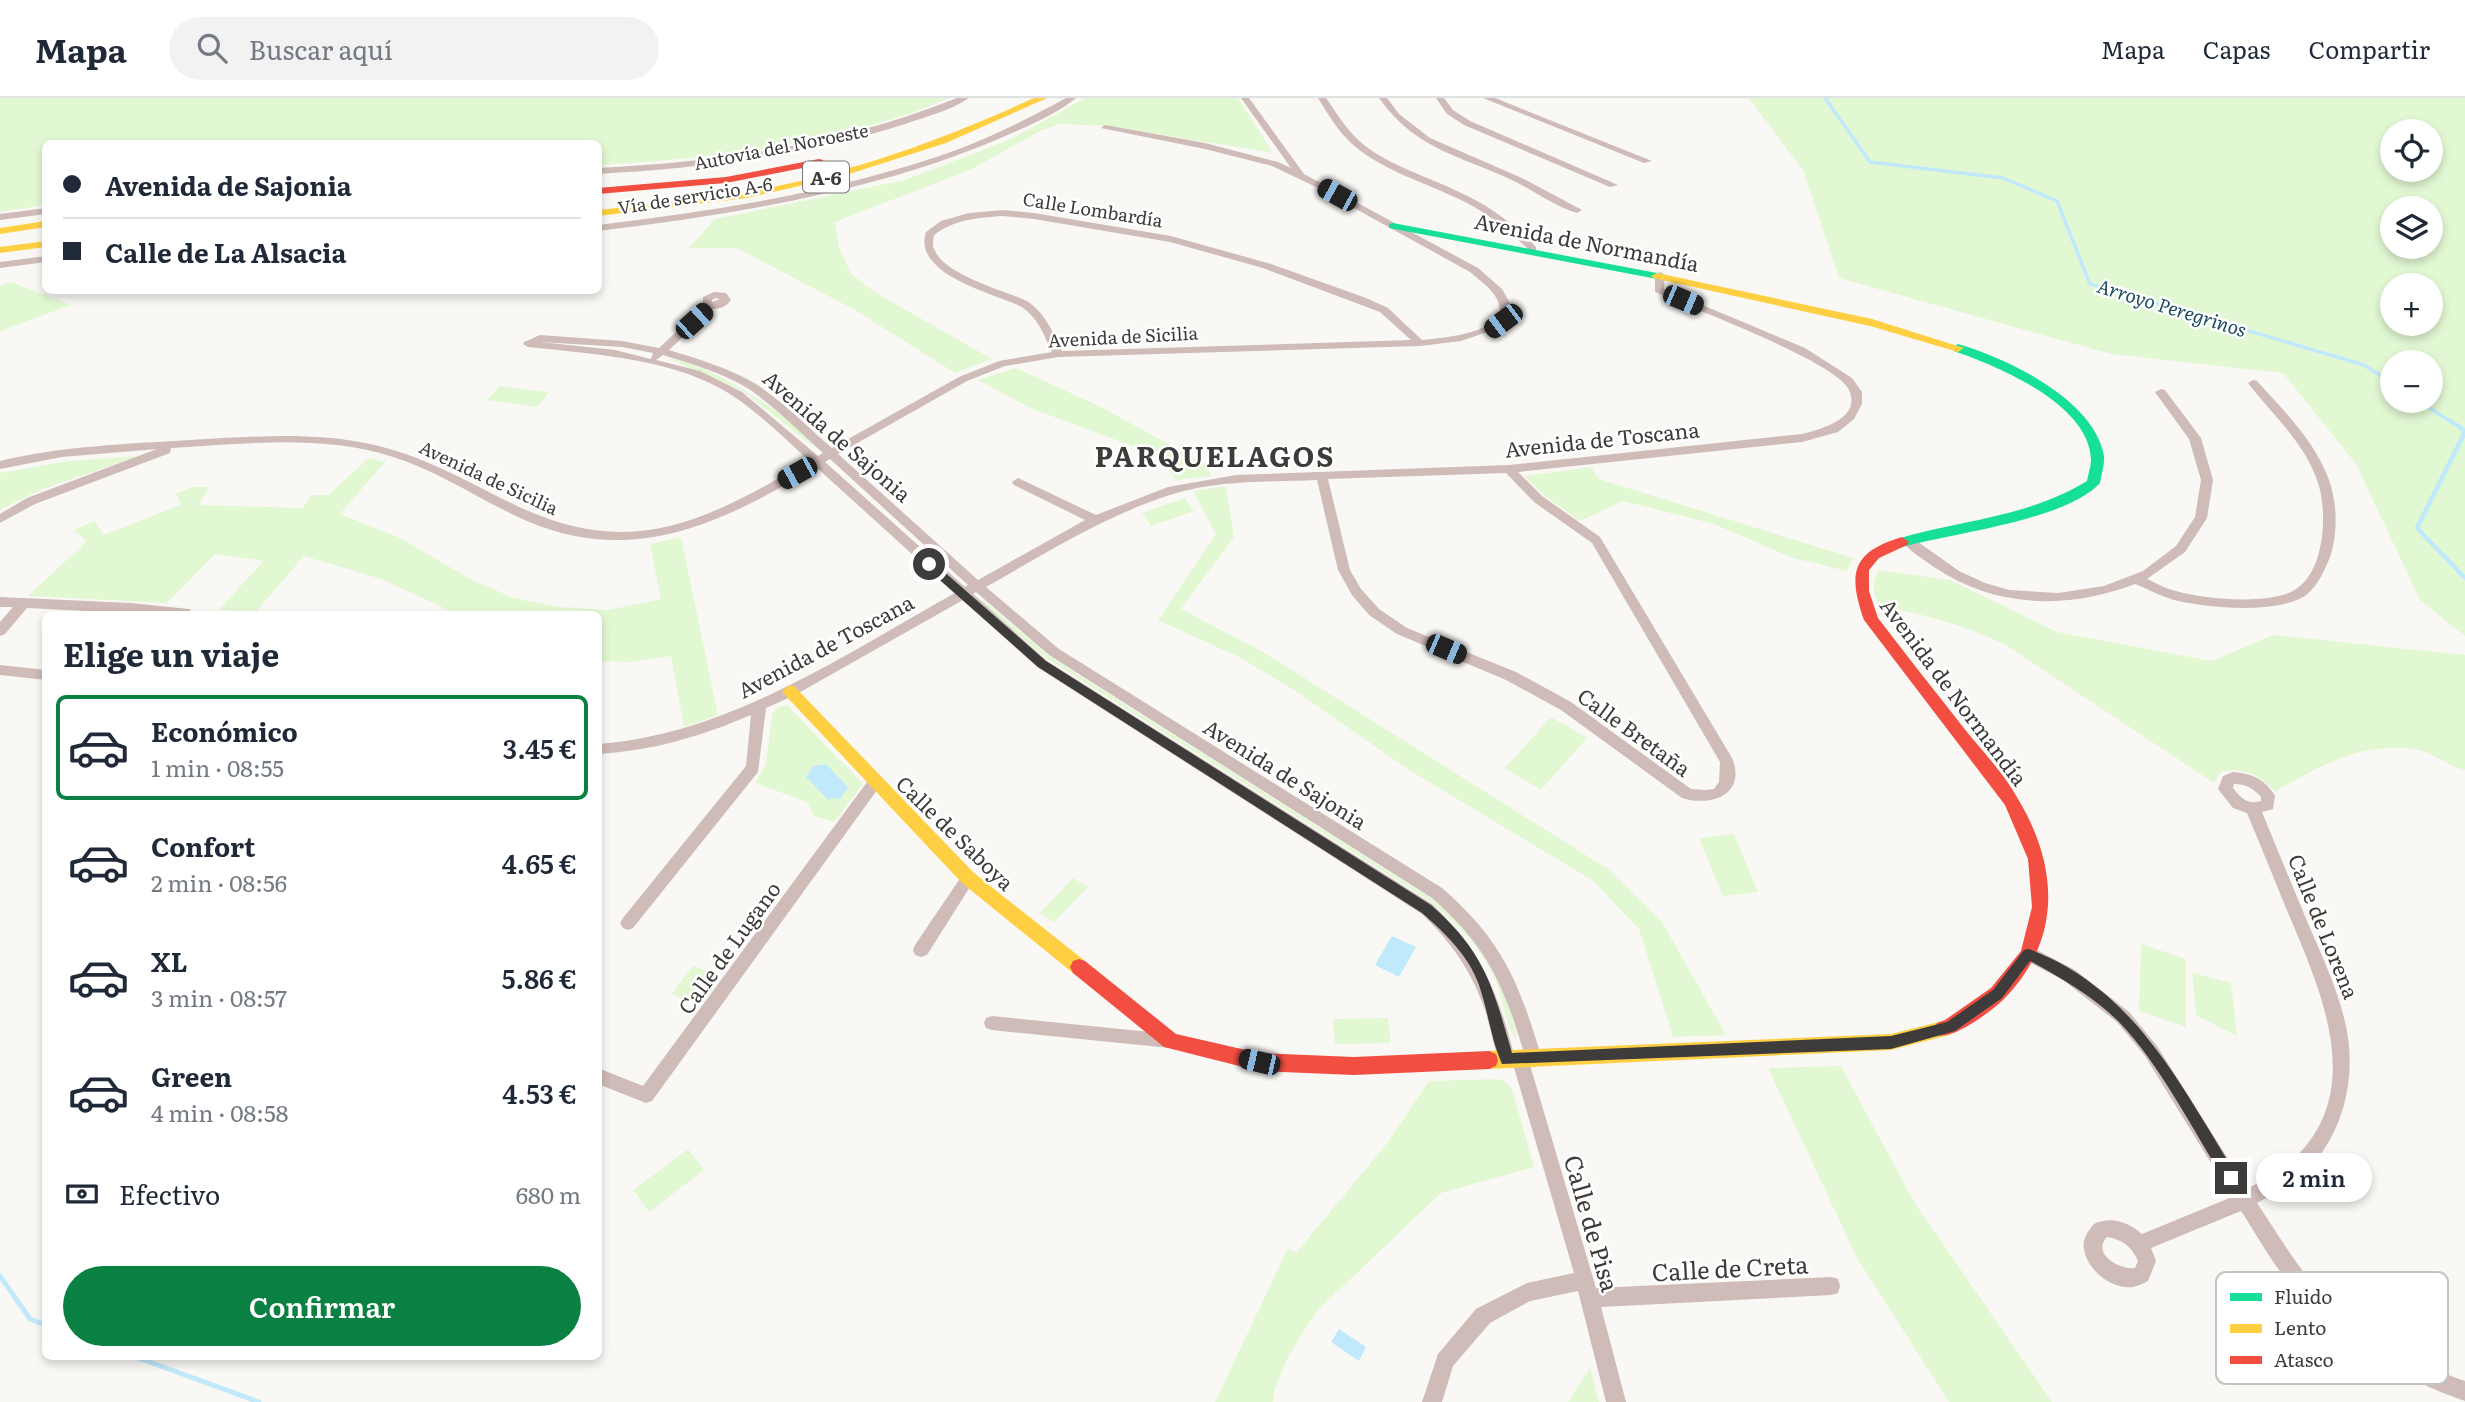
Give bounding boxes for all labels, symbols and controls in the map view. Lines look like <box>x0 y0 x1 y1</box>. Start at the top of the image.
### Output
search box <box>169 17 659 80</box>
text: Mapa <box>35 24 127 73</box>
icon: search <box>193 29 231 67</box>
text: Buscar aquí <box>249 29 393 68</box>
text: Mapa <box>2101 31 2165 66</box>
text: Capas <box>2203 31 2270 66</box>
text: Compartir <box>2308 31 2430 66</box>
street label: Autovía del Noroeste <box>691 116 871 176</box>
map controls <box>2380 119 2443 413</box>
button: locate <box>2380 119 2443 182</box>
road number: A-6 <box>803 162 849 192</box>
text: Avenida de Sajonia <box>105 165 352 204</box>
street label: Vía de servicio A-6 <box>616 169 775 221</box>
car <box>1314 176 1361 214</box>
street label: Calle Lombardía <box>1021 185 1165 233</box>
button: layers <box>2380 196 2443 259</box>
street label: Avenida de Normandía <box>1472 204 1703 278</box>
text: Calle de La Alsacia <box>105 232 347 271</box>
water label: Arroyo Peregrinos <box>2094 271 2250 343</box>
button: + <box>2380 273 2443 336</box>
car <box>1660 282 1707 318</box>
car <box>672 299 717 343</box>
car <box>1480 300 1527 342</box>
street label: Avenida de Sicilia <box>1047 319 1199 353</box>
button: − <box>2380 350 2443 413</box>
street label: Avenida de Sajonia <box>757 362 919 509</box>
street label: Avenida de Toscana <box>1503 412 1701 464</box>
street label: Avenida de Sicilia <box>415 433 563 521</box>
district label: PARQUELAGOS <box>1095 434 1335 476</box>
car <box>774 454 821 492</box>
route start <box>913 548 945 580</box>
street label: Avenida de Toscana <box>731 585 919 705</box>
street label: Avenida de Normandía <box>1874 591 2036 792</box>
text: Elige un viaje <box>63 629 279 677</box>
car <box>1423 631 1470 667</box>
street label: Calle Bretaña <box>1572 679 1699 783</box>
street label: Avenida de Sajonia <box>1198 710 1374 836</box>
text: Económico <box>151 711 298 750</box>
icon: car <box>67 716 130 779</box>
text: 3.45 € <box>503 728 577 767</box>
text: 1 min · 08:55 <box>151 750 284 784</box>
street label: Calle de Saboya <box>890 768 1022 897</box>
text: Confort <box>151 826 255 865</box>
icon: car <box>67 831 130 894</box>
text: 4.65 € <box>502 843 577 882</box>
street label: Calle de Lorena <box>2282 849 2368 1004</box>
text: 2 min · 08:56 <box>151 865 287 899</box>
street label: Calle de Lugano <box>669 874 787 1020</box>
text: XL <box>151 941 188 980</box>
icon: car <box>67 946 130 1009</box>
text: 5.86 € <box>502 958 577 997</box>
text: 3 min · 08:57 <box>151 980 287 1014</box>
car <box>1237 1047 1282 1077</box>
text: Green <box>151 1056 232 1095</box>
icon: car <box>67 1061 130 1124</box>
text: 4.53 € <box>502 1073 577 1112</box>
text: 4 min · 08:58 <box>151 1095 288 1129</box>
street label: Calle de Pisa <box>1557 1151 1629 1295</box>
callout: 2 min <box>2256 1154 2371 1202</box>
text: 2 min <box>2282 1160 2346 1194</box>
route end <box>2215 1162 2247 1194</box>
text: Efectivo <box>119 1174 220 1213</box>
icon: cash <box>63 1175 101 1213</box>
text: 680 m <box>516 1177 581 1211</box>
street label: Calle de Creta <box>1651 1245 1809 1289</box>
button: Confirmar <box>63 1266 581 1346</box>
legend <box>2216 1272 2448 1384</box>
text: Fluido <box>2274 1282 2332 1310</box>
text: Lento <box>2274 1313 2327 1341</box>
text: Atasco <box>2274 1345 2334 1373</box>

